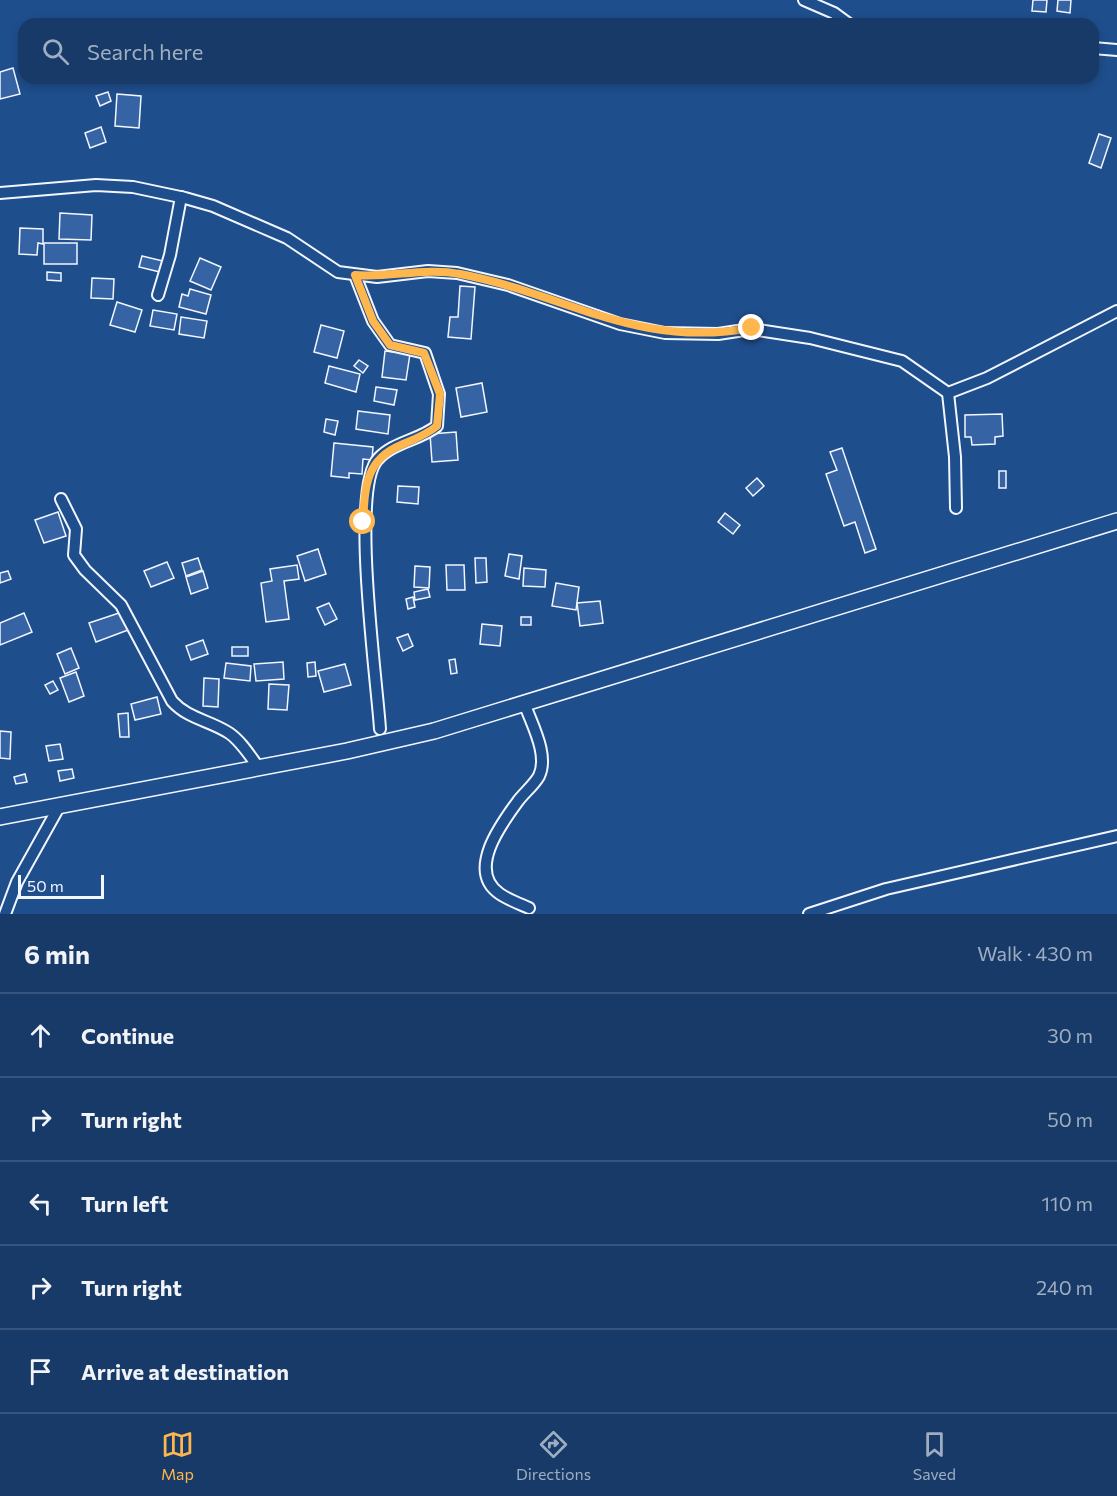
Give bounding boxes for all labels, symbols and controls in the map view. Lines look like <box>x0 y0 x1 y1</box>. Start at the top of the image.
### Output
search box <box>18 18 1099 84</box>
icon: search <box>39 35 72 68</box>
text: Search here <box>87 38 203 65</box>
route end <box>738 314 764 340</box>
route start <box>349 508 375 534</box>
scale bar <box>18 872 104 900</box>
text: 50 m <box>27 876 64 895</box>
text: 6 min <box>24 938 90 969</box>
text: Walk · 430 m <box>977 941 1093 965</box>
icon: ahead <box>24 1019 57 1052</box>
text: Continue <box>81 1022 174 1049</box>
text: 30 m <box>1047 1023 1093 1047</box>
icon: right <box>24 1103 57 1136</box>
text: Turn right <box>81 1106 182 1133</box>
text: 50 m <box>1047 1107 1093 1131</box>
icon: left <box>24 1187 57 1220</box>
text: Turn left <box>81 1190 168 1217</box>
text: 110 m <box>1042 1191 1093 1215</box>
icon: right <box>24 1271 57 1304</box>
text: Turn right <box>81 1274 182 1301</box>
text: 240 m <box>1036 1275 1093 1299</box>
icon: arrive <box>24 1355 57 1388</box>
text: Arrive at destination <box>81 1358 289 1385</box>
tab: Map <box>161 1428 194 1483</box>
tab: Directions <box>516 1428 591 1483</box>
tab: Saved <box>913 1428 956 1483</box>

